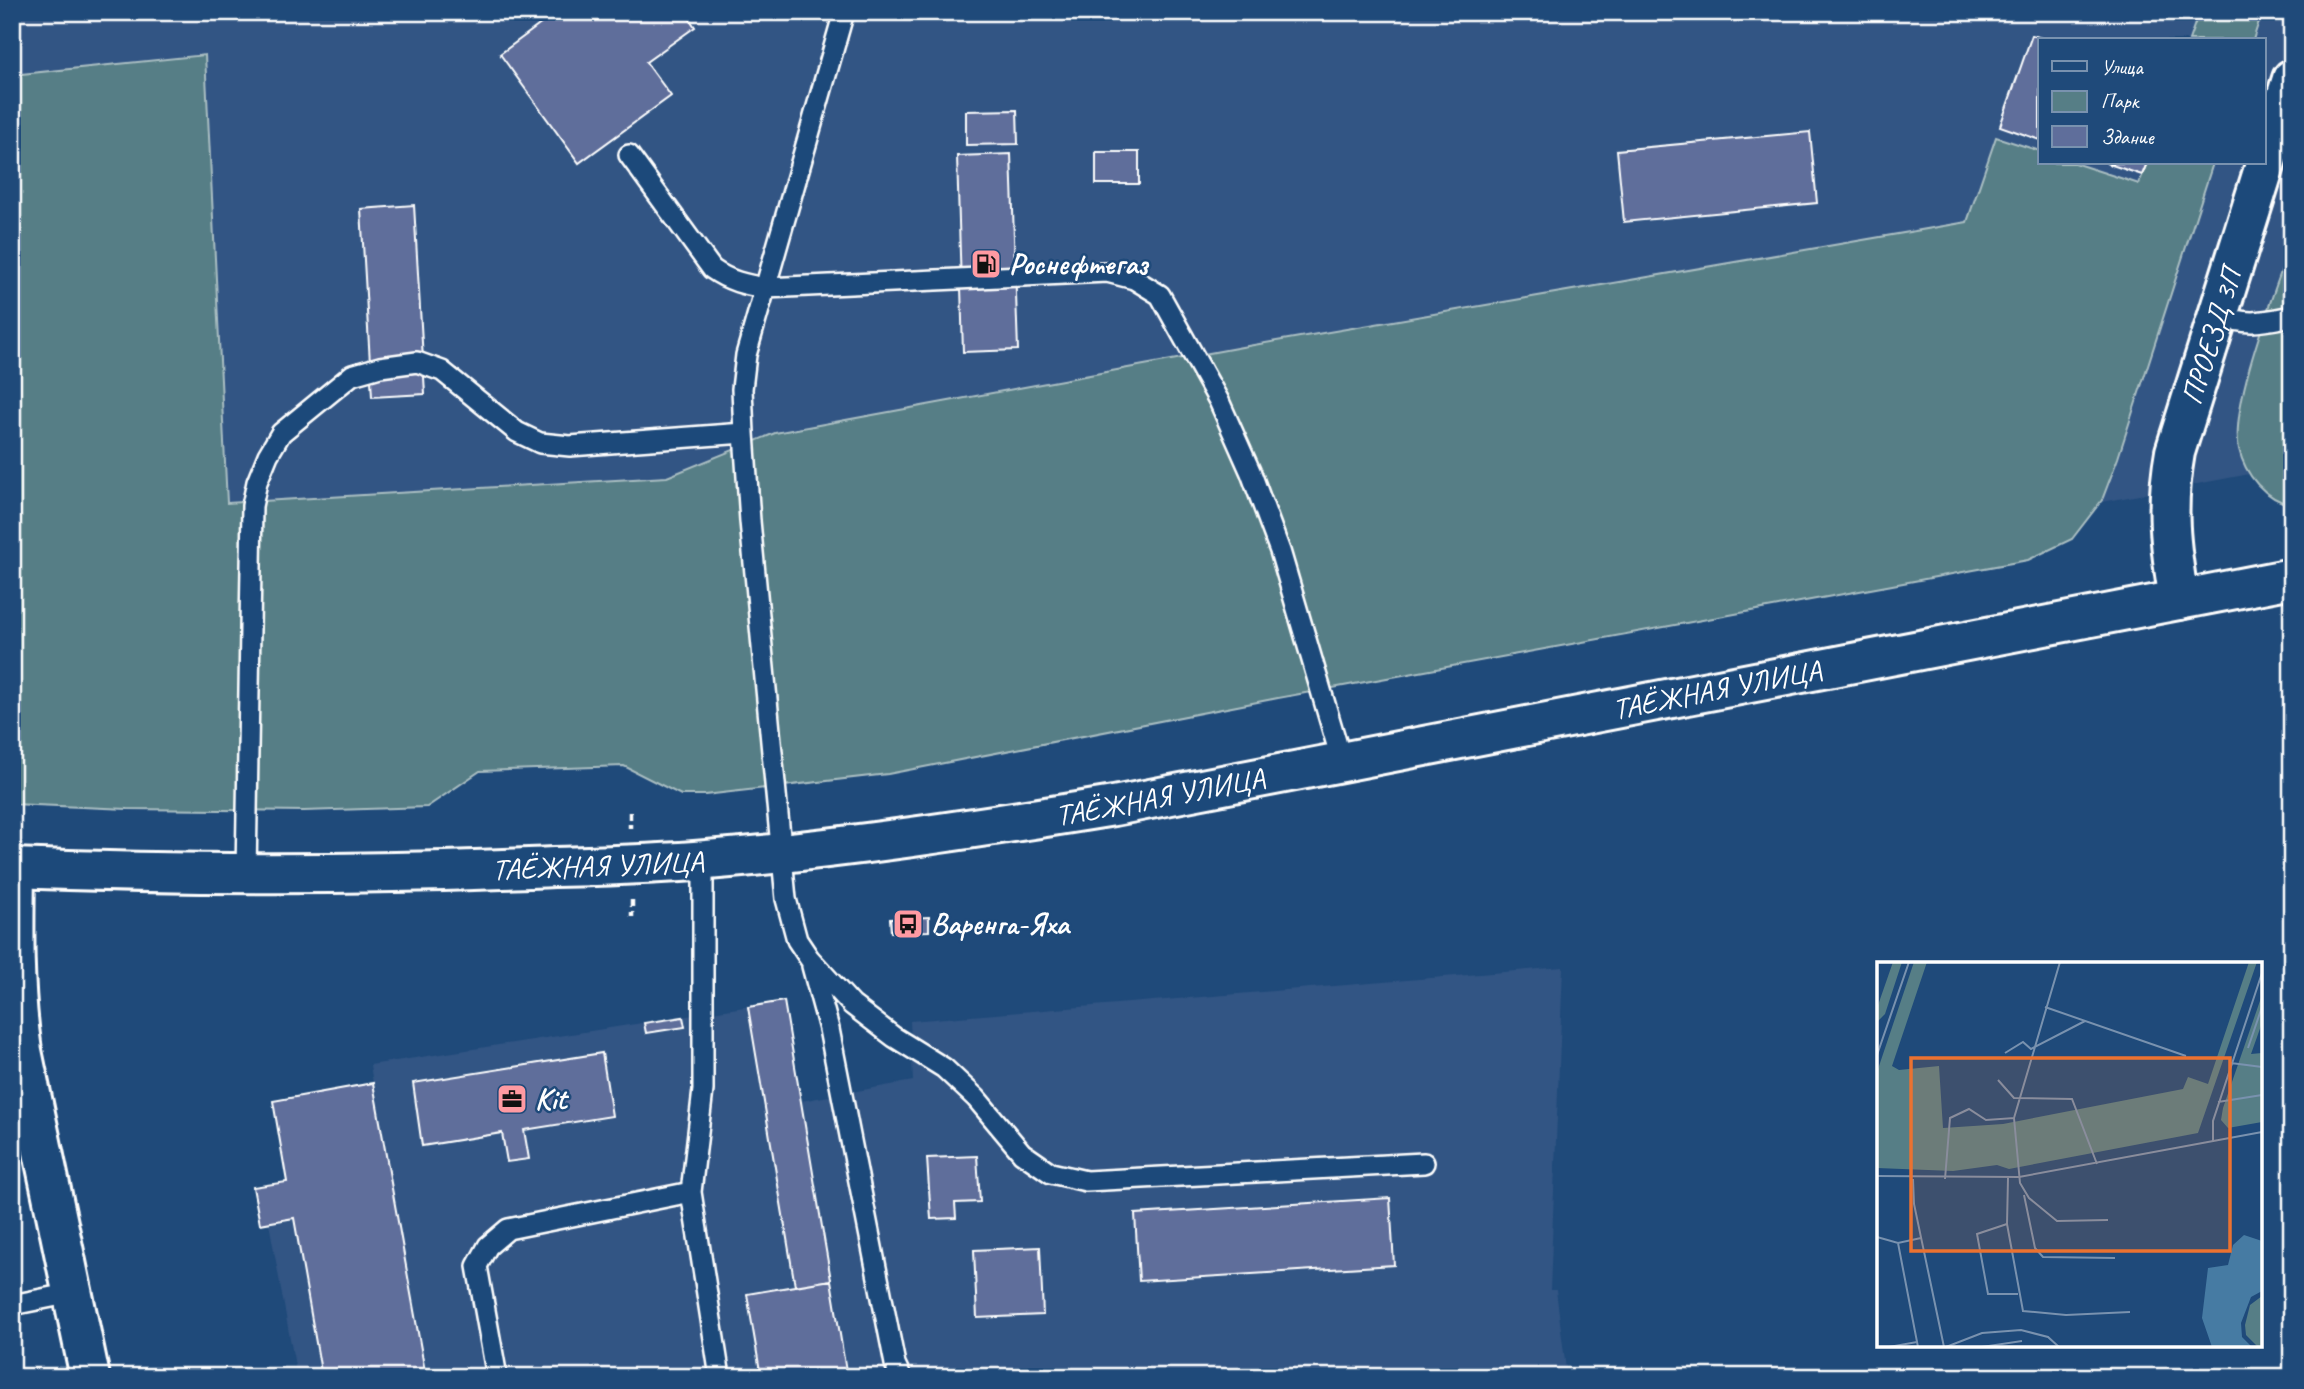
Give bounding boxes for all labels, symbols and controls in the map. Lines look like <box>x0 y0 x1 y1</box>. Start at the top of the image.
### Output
legend <box>2038 38 2266 164</box>
text: Улица <box>2101 54 2144 80</box>
text: Парк <box>2101 88 2141 114</box>
text: Здание <box>2101 124 2155 150</box>
place label: Роснефтегаз <box>1009 245 1150 283</box>
fuel station icon: Роснефтегаз <box>969 247 1003 281</box>
street label: ПРОЕЗД 3П <box>2172 259 2252 409</box>
street label: ТАЁЖНАЯ УЛИЦА <box>1609 650 1825 728</box>
street label: ТАЁЖНАЯ УЛИЦА <box>1053 758 1268 834</box>
street label: ТАЁЖНАЯ УЛИЦА <box>492 841 706 888</box>
place label: Варенга-Яха <box>931 905 1072 943</box>
bus stop icon: Варенга-Яха <box>891 907 925 941</box>
inset map <box>1877 962 2262 1347</box>
place label: Kit <box>535 1080 569 1118</box>
office icon: Kit <box>495 1082 529 1116</box>

